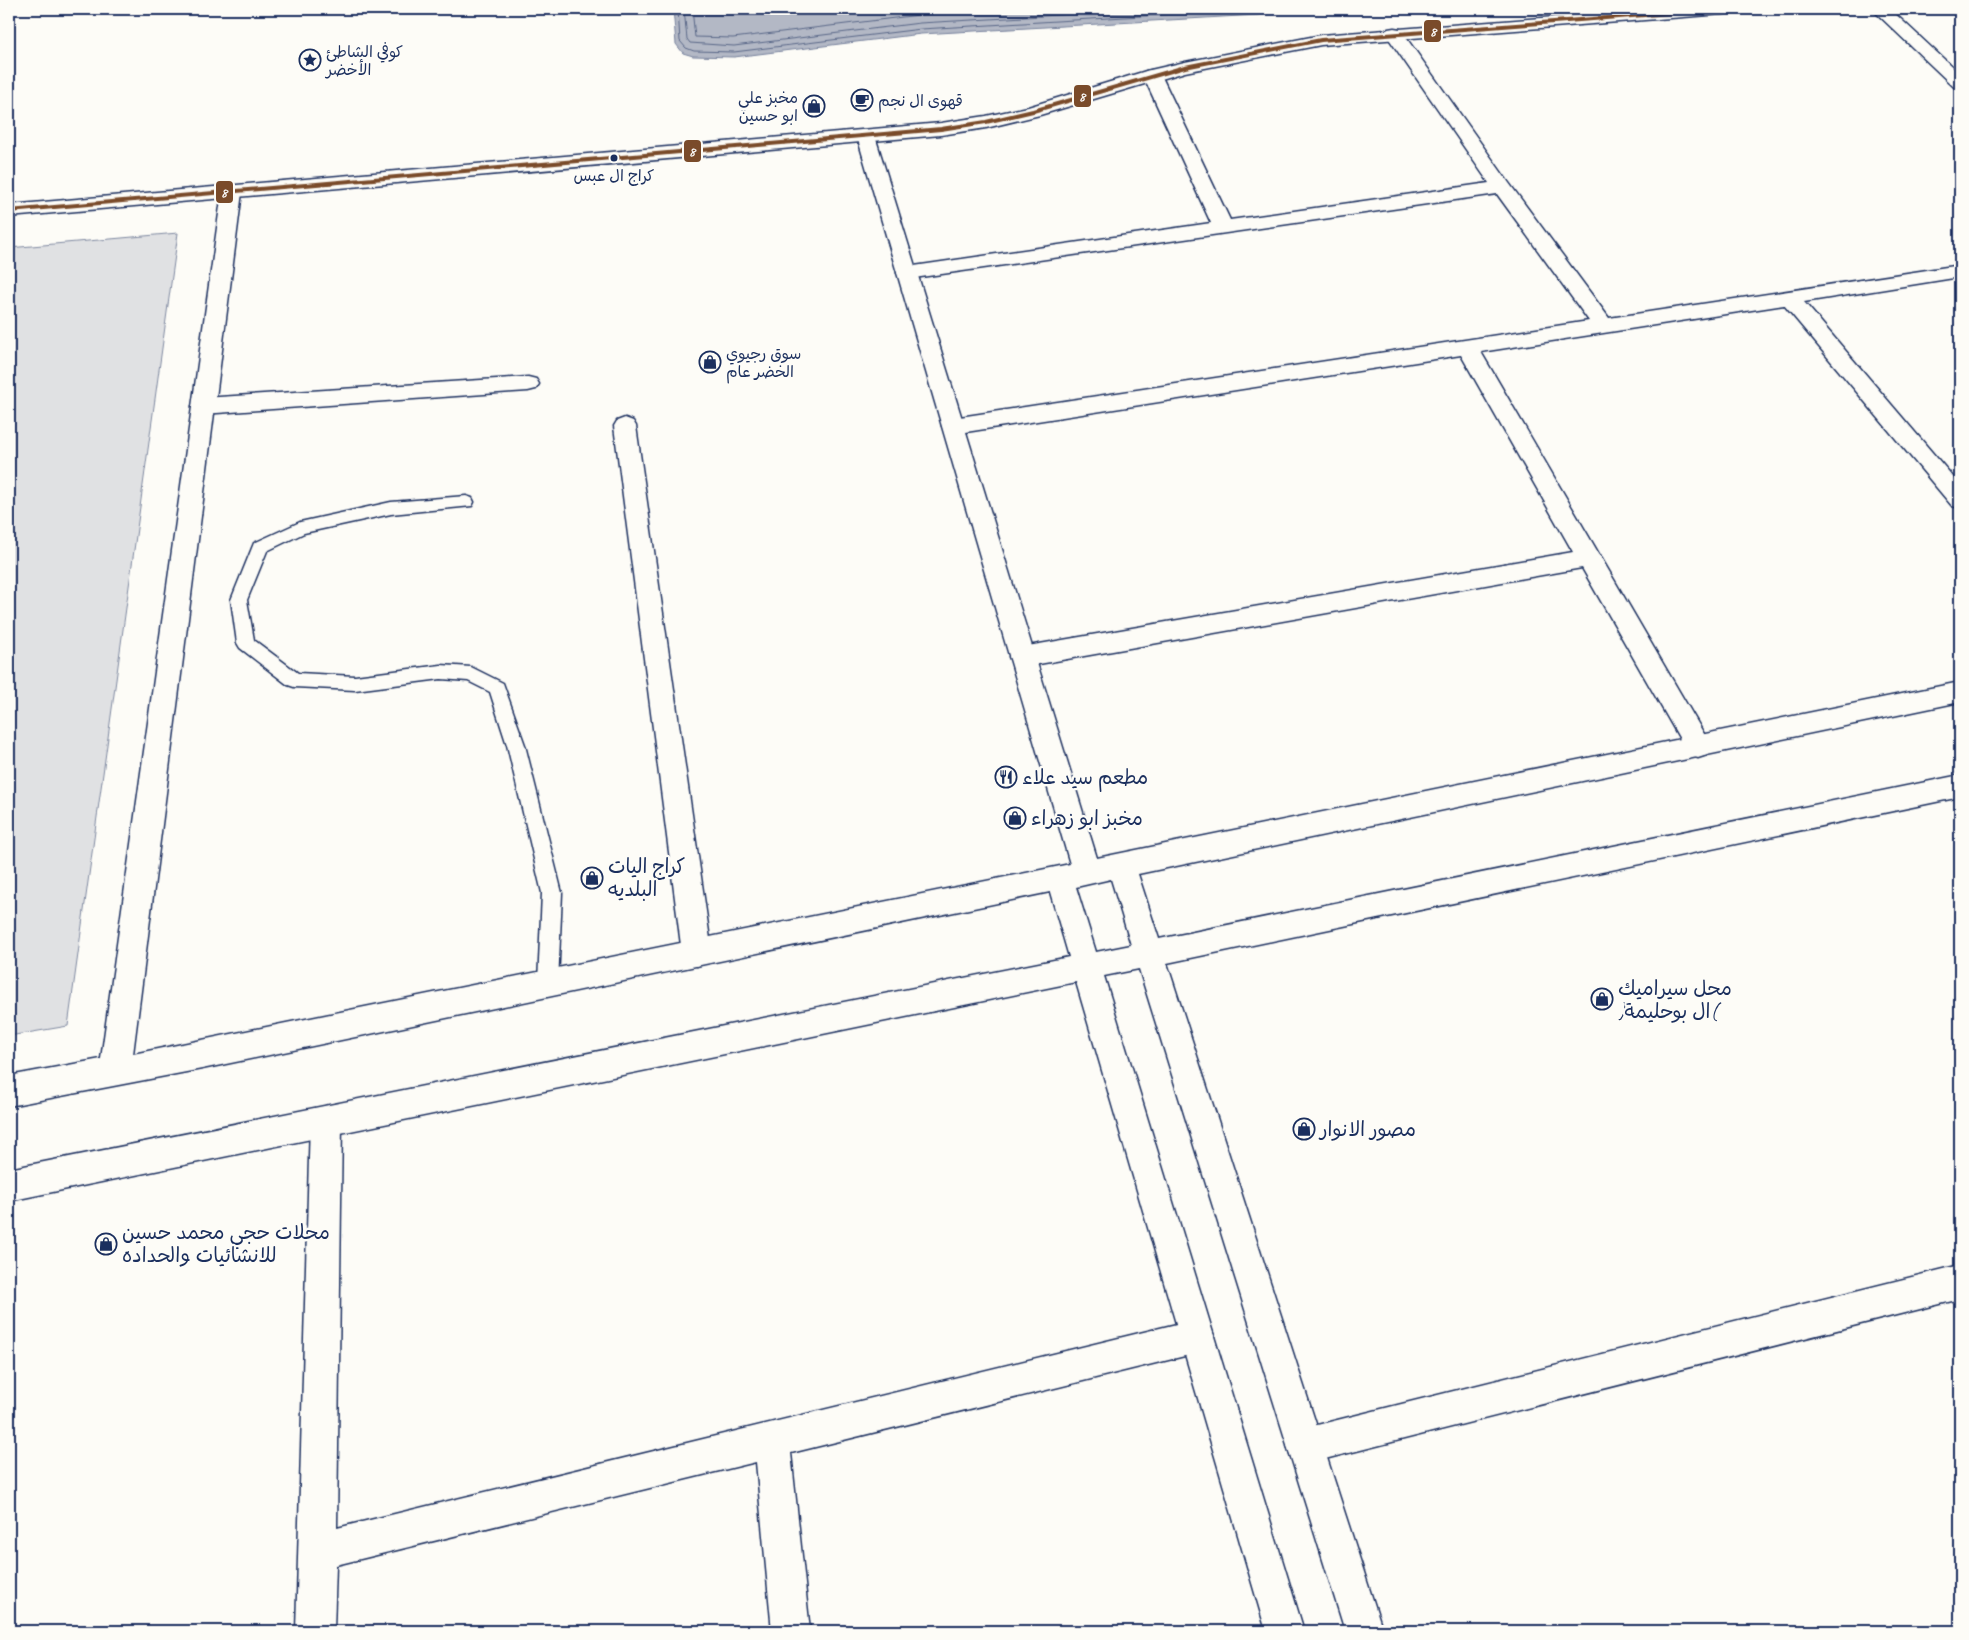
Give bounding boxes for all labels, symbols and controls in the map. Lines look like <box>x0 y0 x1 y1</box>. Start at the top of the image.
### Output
line badge: 8 <box>1423 19 1442 43</box>
text: 8 <box>1430 23 1438 40</box>
place label: كوفي الشاطئ الأخضر <box>324 42 403 80</box>
place icon: كوفي الشاطئ الأخضر <box>298 48 322 72</box>
line badge: 8 <box>1073 84 1092 108</box>
place label: مخبز علي ابو حسين <box>738 88 798 126</box>
cafe icon: قهوى ال نجم <box>850 88 874 112</box>
text: 8 <box>1079 88 1087 105</box>
place label: قهوى ال نجم <box>878 91 963 113</box>
shop icon: مخبز علي ابو حسين <box>802 94 826 118</box>
line badge: 8 <box>683 139 702 163</box>
text: 8 <box>689 143 697 160</box>
marker: كراج ال عبس <box>609 153 619 163</box>
place label: كراج ال عبس <box>574 166 655 186</box>
line badge: 8 <box>215 180 234 204</box>
text: 8 <box>221 184 229 201</box>
place label: سوق رجيوي الخضر عام <box>726 344 801 384</box>
shop icon: سوق رجيوي الخضر عام <box>698 350 722 374</box>
restaurant icon: مطعم سيد علاء <box>994 765 1018 789</box>
place label: مطعم سيد علاء <box>1022 765 1148 792</box>
shop icon: مخبز ابو زهراء <box>1003 806 1027 830</box>
place label: مخبز ابو زهراء <box>1031 806 1143 831</box>
place label: كراج اليات البلديه <box>608 854 685 902</box>
shop icon: كراج اليات البلديه <box>580 866 604 890</box>
place label: محل سيراميك )ال بوحليمة( <box>1618 976 1732 1024</box>
shop icon: محل سيراميك )ال بوحليمة( <box>1590 987 1614 1011</box>
shop icon: مصور الانوار <box>1292 1117 1316 1141</box>
place label: مصور الانوار <box>1318 1117 1416 1142</box>
place label: محلات حجي محمد حسين للانشائيات والحداده <box>122 1220 330 1268</box>
shop icon: محلات حجي محمد حسين للانشائيات والحداده <box>94 1232 118 1256</box>

